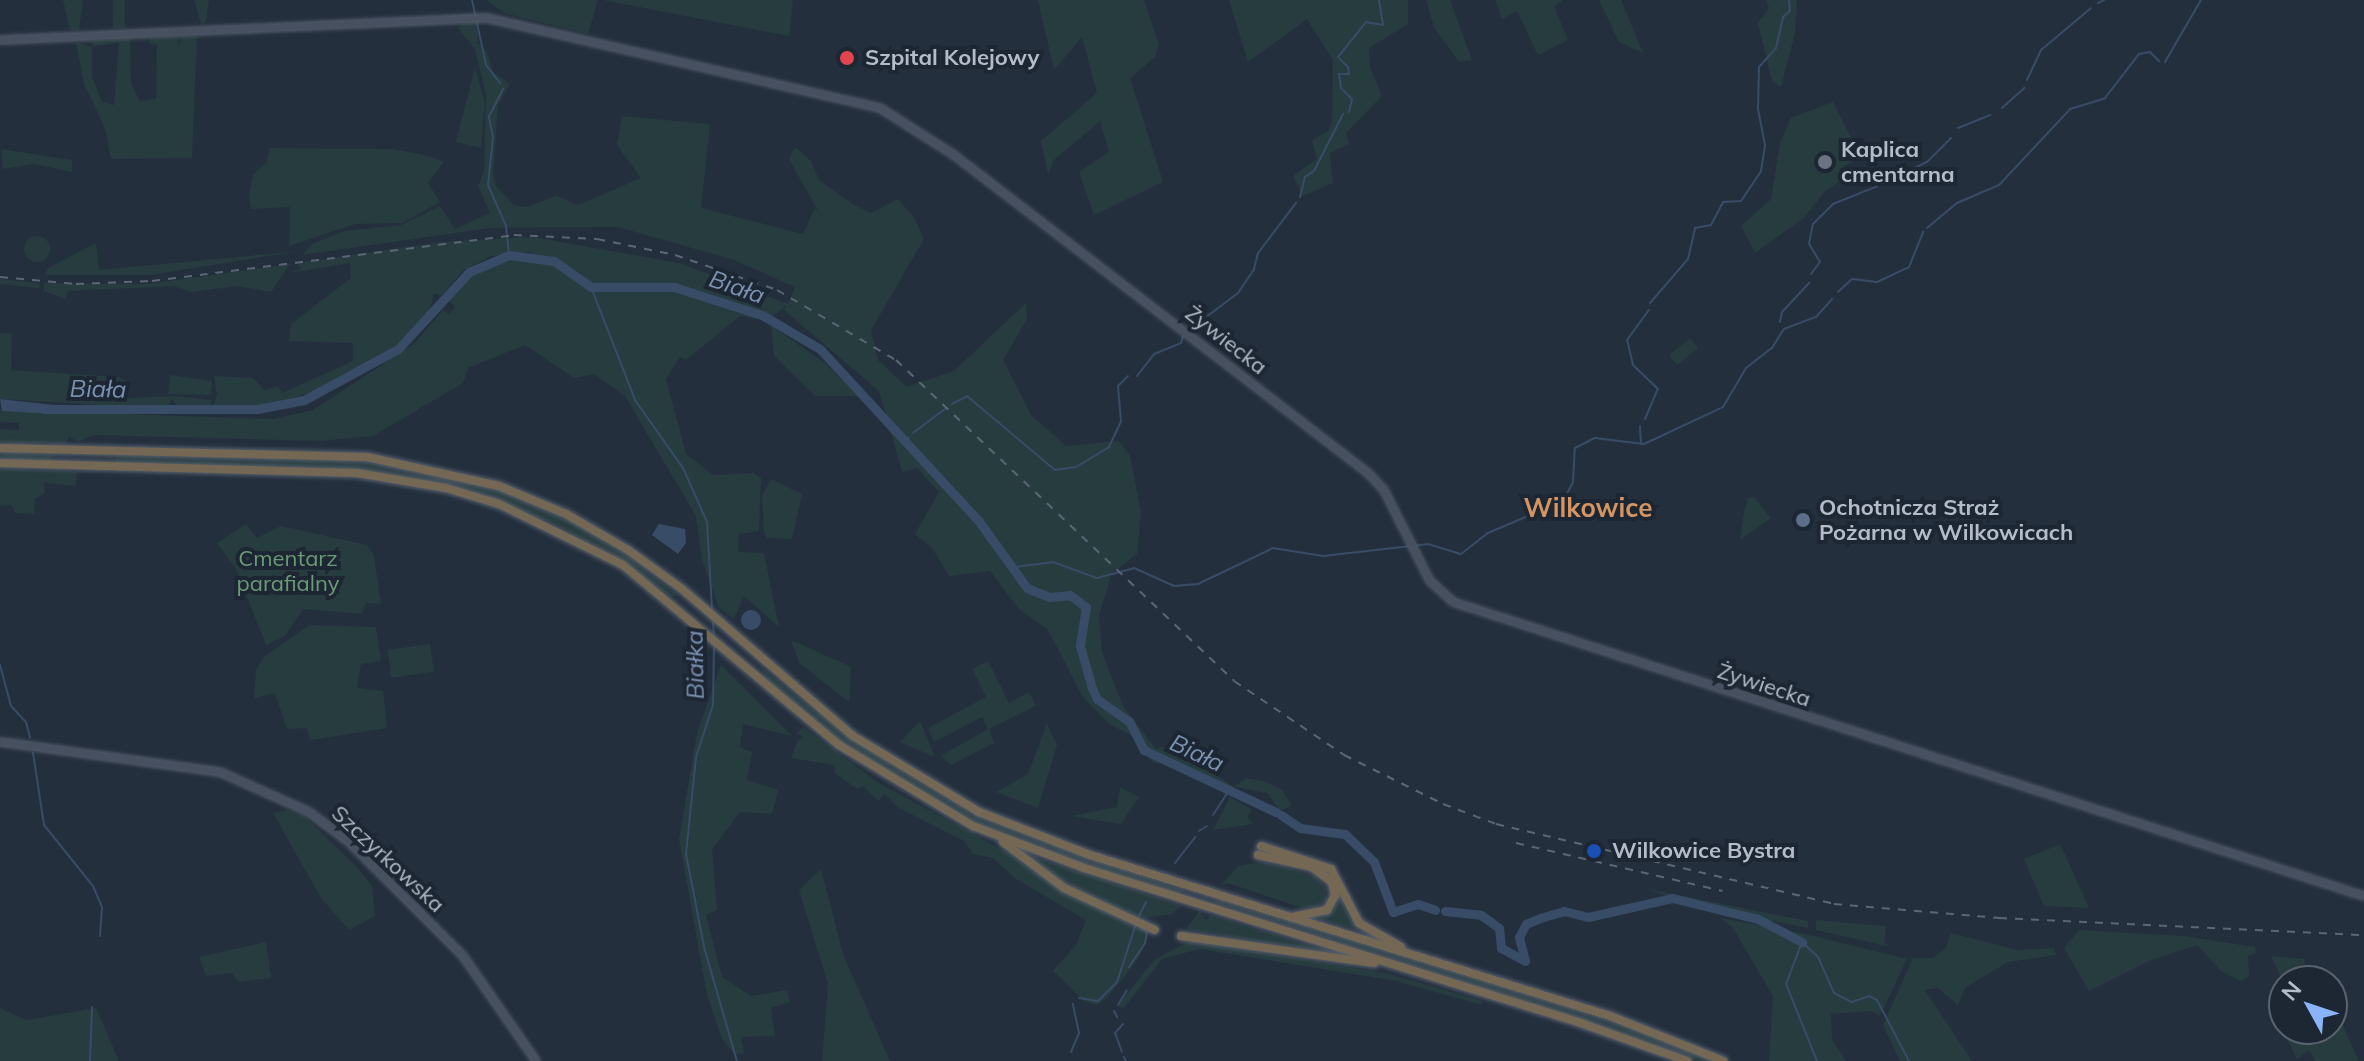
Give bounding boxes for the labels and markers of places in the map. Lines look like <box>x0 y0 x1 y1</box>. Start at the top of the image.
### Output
place label: Szpital Kolejowy <box>865 45 1040 71</box>
marker: Szpital Kolejowy <box>836 47 858 69</box>
place label: Kaplica cmentarna <box>1841 136 1955 188</box>
marker: Kaplica cmentarna <box>1816 153 1834 171</box>
place label: Ochotnicza Straż Pożarna w Wilkowicach <box>1819 494 2073 546</box>
marker: Ochotnicza Straż Pożarna w Wilkowicach <box>1794 511 1812 529</box>
place label: Wilkowice Bystra <box>1612 838 1795 864</box>
marker: Wilkowice Bystra <box>1583 840 1605 862</box>

